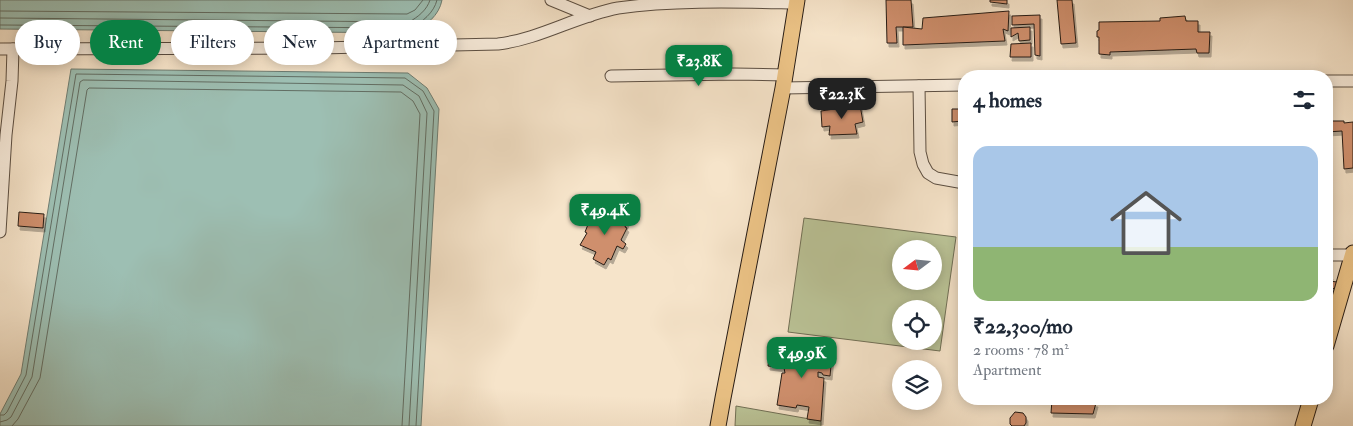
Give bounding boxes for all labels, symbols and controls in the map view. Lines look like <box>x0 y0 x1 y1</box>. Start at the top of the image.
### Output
chip: Buy <box>15 20 80 65</box>
chip: Rent <box>90 20 161 65</box>
chip: Filters <box>171 20 254 65</box>
chip: New <box>264 20 334 65</box>
chip: Apartment <box>344 20 457 65</box>
pin: ₹23.8K <box>658 44 740 87</box>
text: ₹23.8K <box>676 51 722 71</box>
pin: ₹22.3K <box>801 78 883 120</box>
text: ₹22.3K <box>819 84 865 104</box>
icon: filters <box>1290 86 1318 114</box>
text: 4 homes <box>973 87 1042 114</box>
icon: home <box>1101 178 1191 268</box>
pin: ₹49.4K <box>564 194 646 236</box>
text: ₹49.4K <box>580 200 630 220</box>
north arrow <box>892 240 942 290</box>
map controls <box>892 240 942 410</box>
button: locate <box>892 300 942 350</box>
text: ₹22,300/mo <box>973 313 1073 340</box>
pin: ₹49.9K <box>761 336 843 379</box>
text: 2 rooms · 78 m² <box>973 340 1069 360</box>
text: ₹49.9K <box>778 343 826 363</box>
button: layers <box>892 360 942 410</box>
text: Apartment <box>973 360 1041 380</box>

